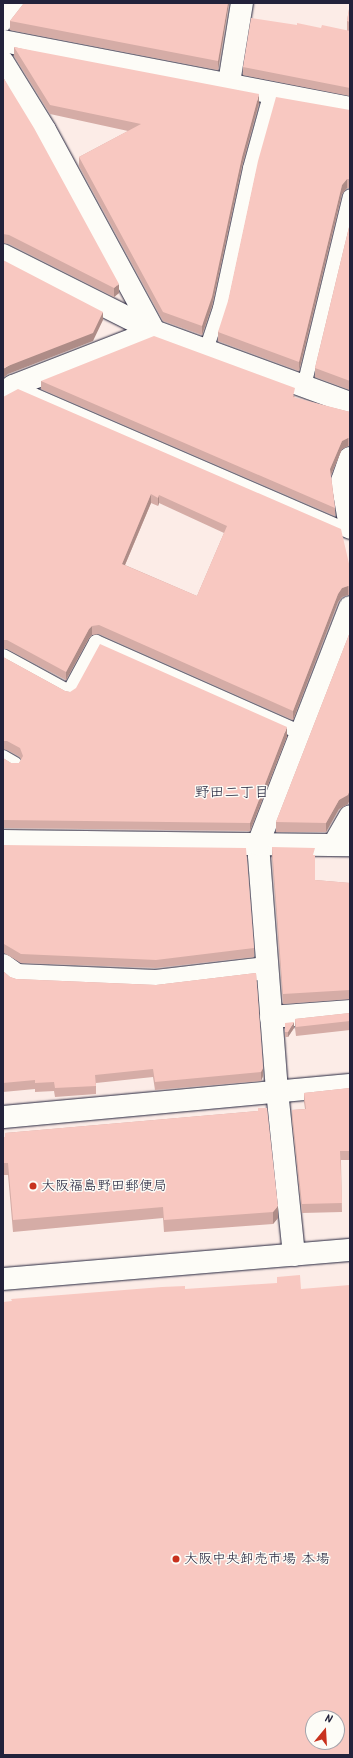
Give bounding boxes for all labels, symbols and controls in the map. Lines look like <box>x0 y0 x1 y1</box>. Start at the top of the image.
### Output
district label: 野田二丁目 <box>195 785 269 803</box>
place label: 大阪福島野田郵便局 <box>41 1178 167 1194</box>
marker: 大阪福島野田郵便局 <box>28 1181 38 1191</box>
place label: 大阪中央卸売市場 本場 <box>184 1551 330 1567</box>
marker: 大阪中央卸売市場 本場 <box>171 1554 181 1564</box>
north arrow <box>305 1710 345 1750</box>
text: N <box>322 1710 334 1729</box>

